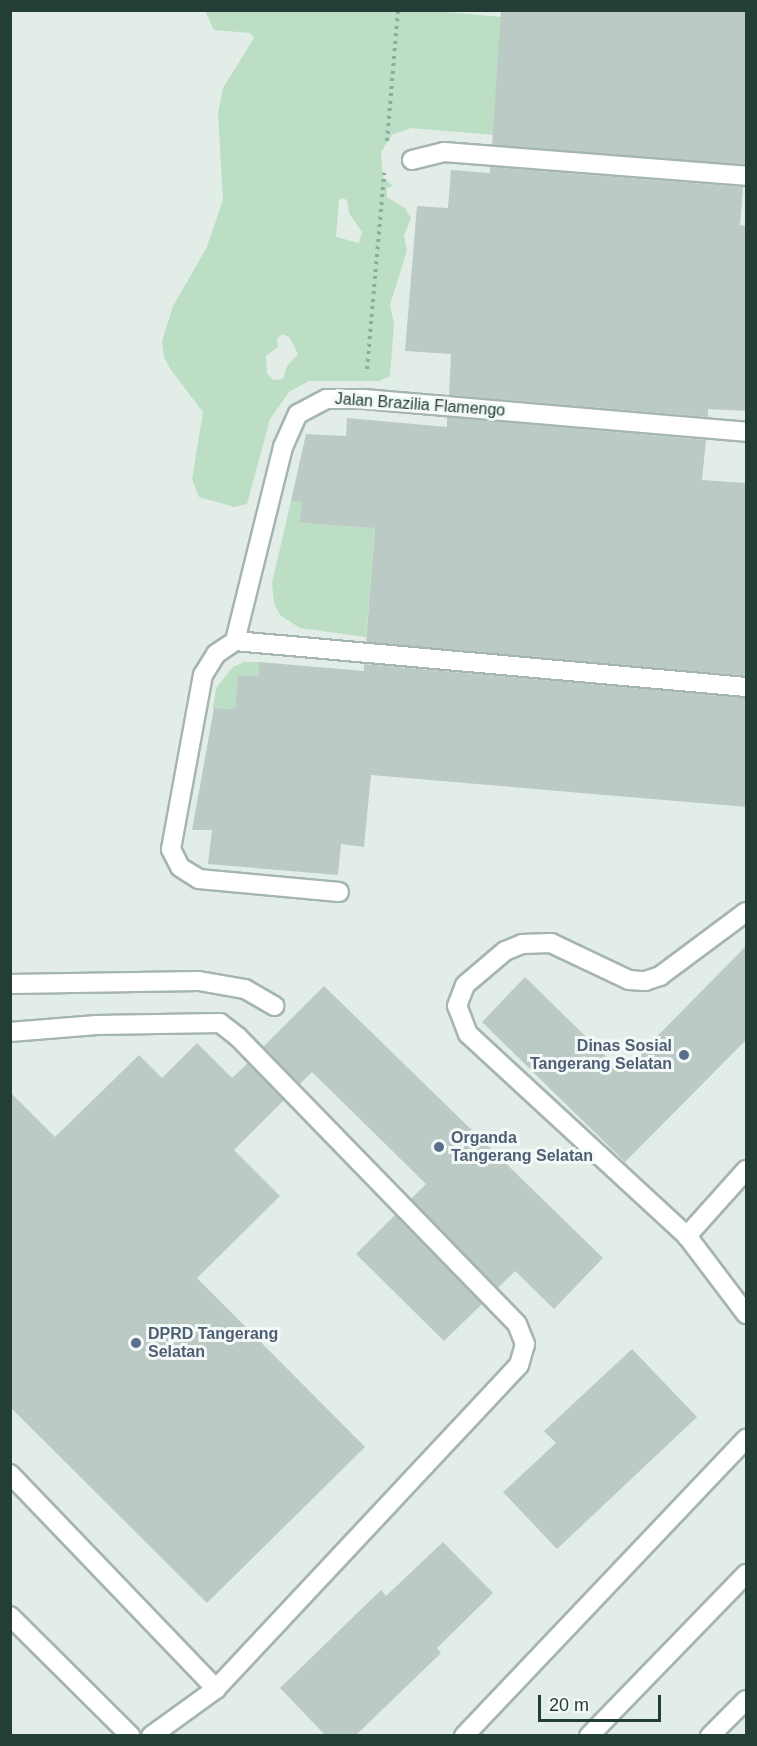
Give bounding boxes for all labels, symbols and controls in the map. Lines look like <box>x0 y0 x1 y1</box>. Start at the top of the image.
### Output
street label: Jalan Brazilia Flamengo <box>334 389 506 421</box>
place label: Dinas Sosial Tangerang Selatan <box>530 1036 672 1074</box>
marker: Dinas Sosial Tangerang Selatan <box>677 1048 691 1062</box>
place label: Organda Tangerang Selatan <box>451 1128 593 1166</box>
marker: Organda Tangerang Selatan <box>432 1140 446 1154</box>
place label: DPRD Tangerang Selatan <box>148 1324 278 1362</box>
marker: DPRD Tangerang Selatan <box>129 1336 143 1350</box>
scale bar <box>541 1683 664 1721</box>
text: 20 m <box>549 1695 589 1715</box>

